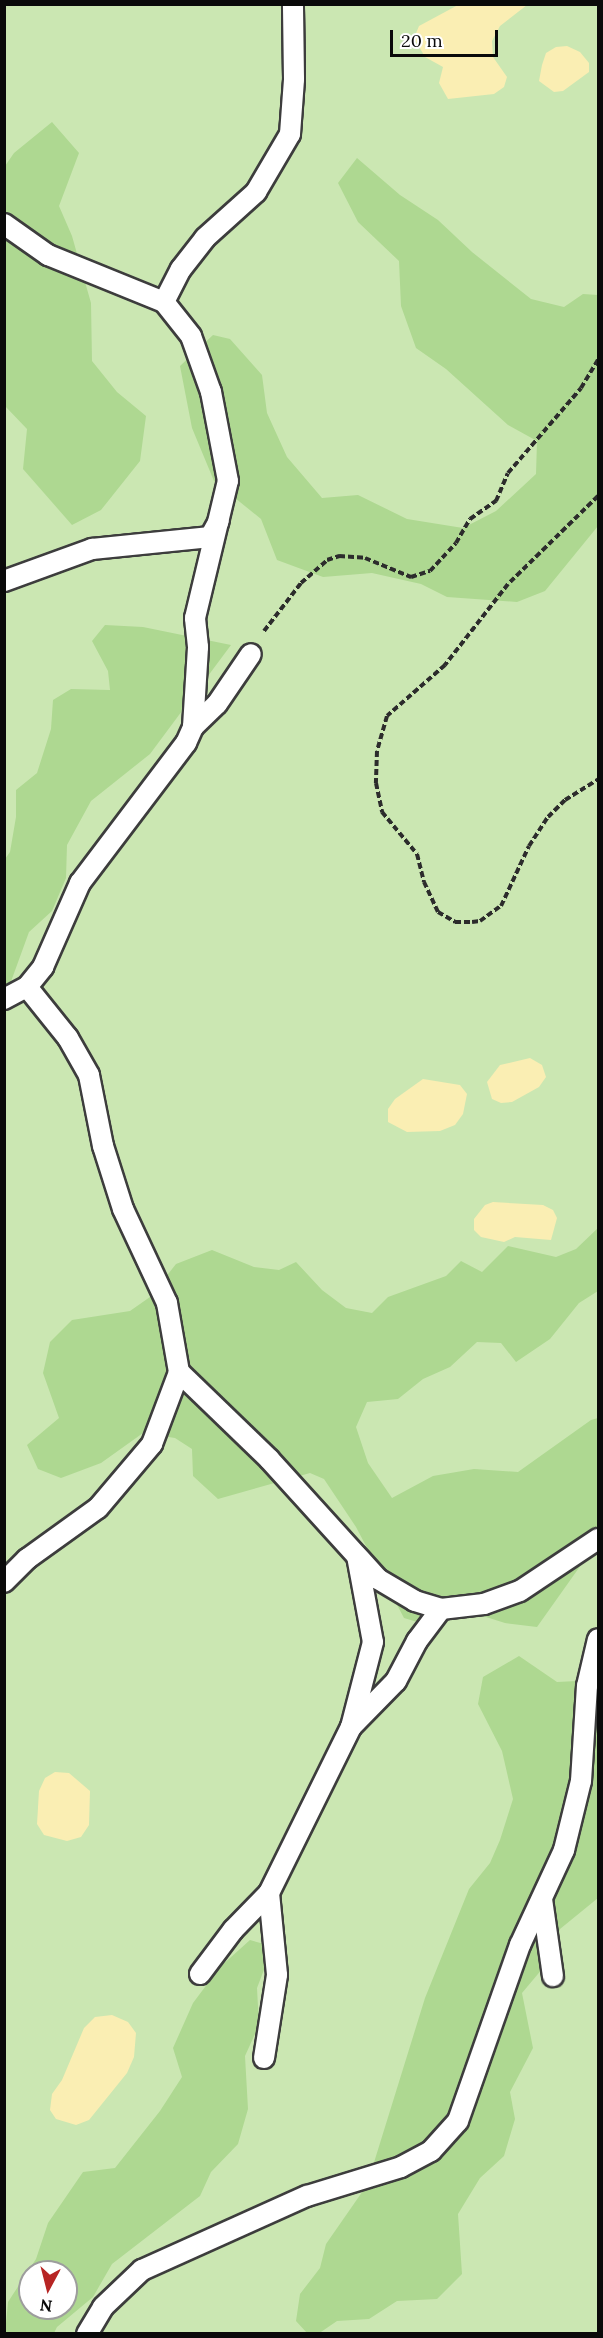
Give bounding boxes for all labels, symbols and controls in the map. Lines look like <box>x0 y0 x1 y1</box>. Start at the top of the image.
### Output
scale bar <box>393 18 501 56</box>
text: 20 m <box>401 29 443 52</box>
north arrow <box>18 2260 78 2320</box>
text: N <box>39 2295 53 2317</box>

